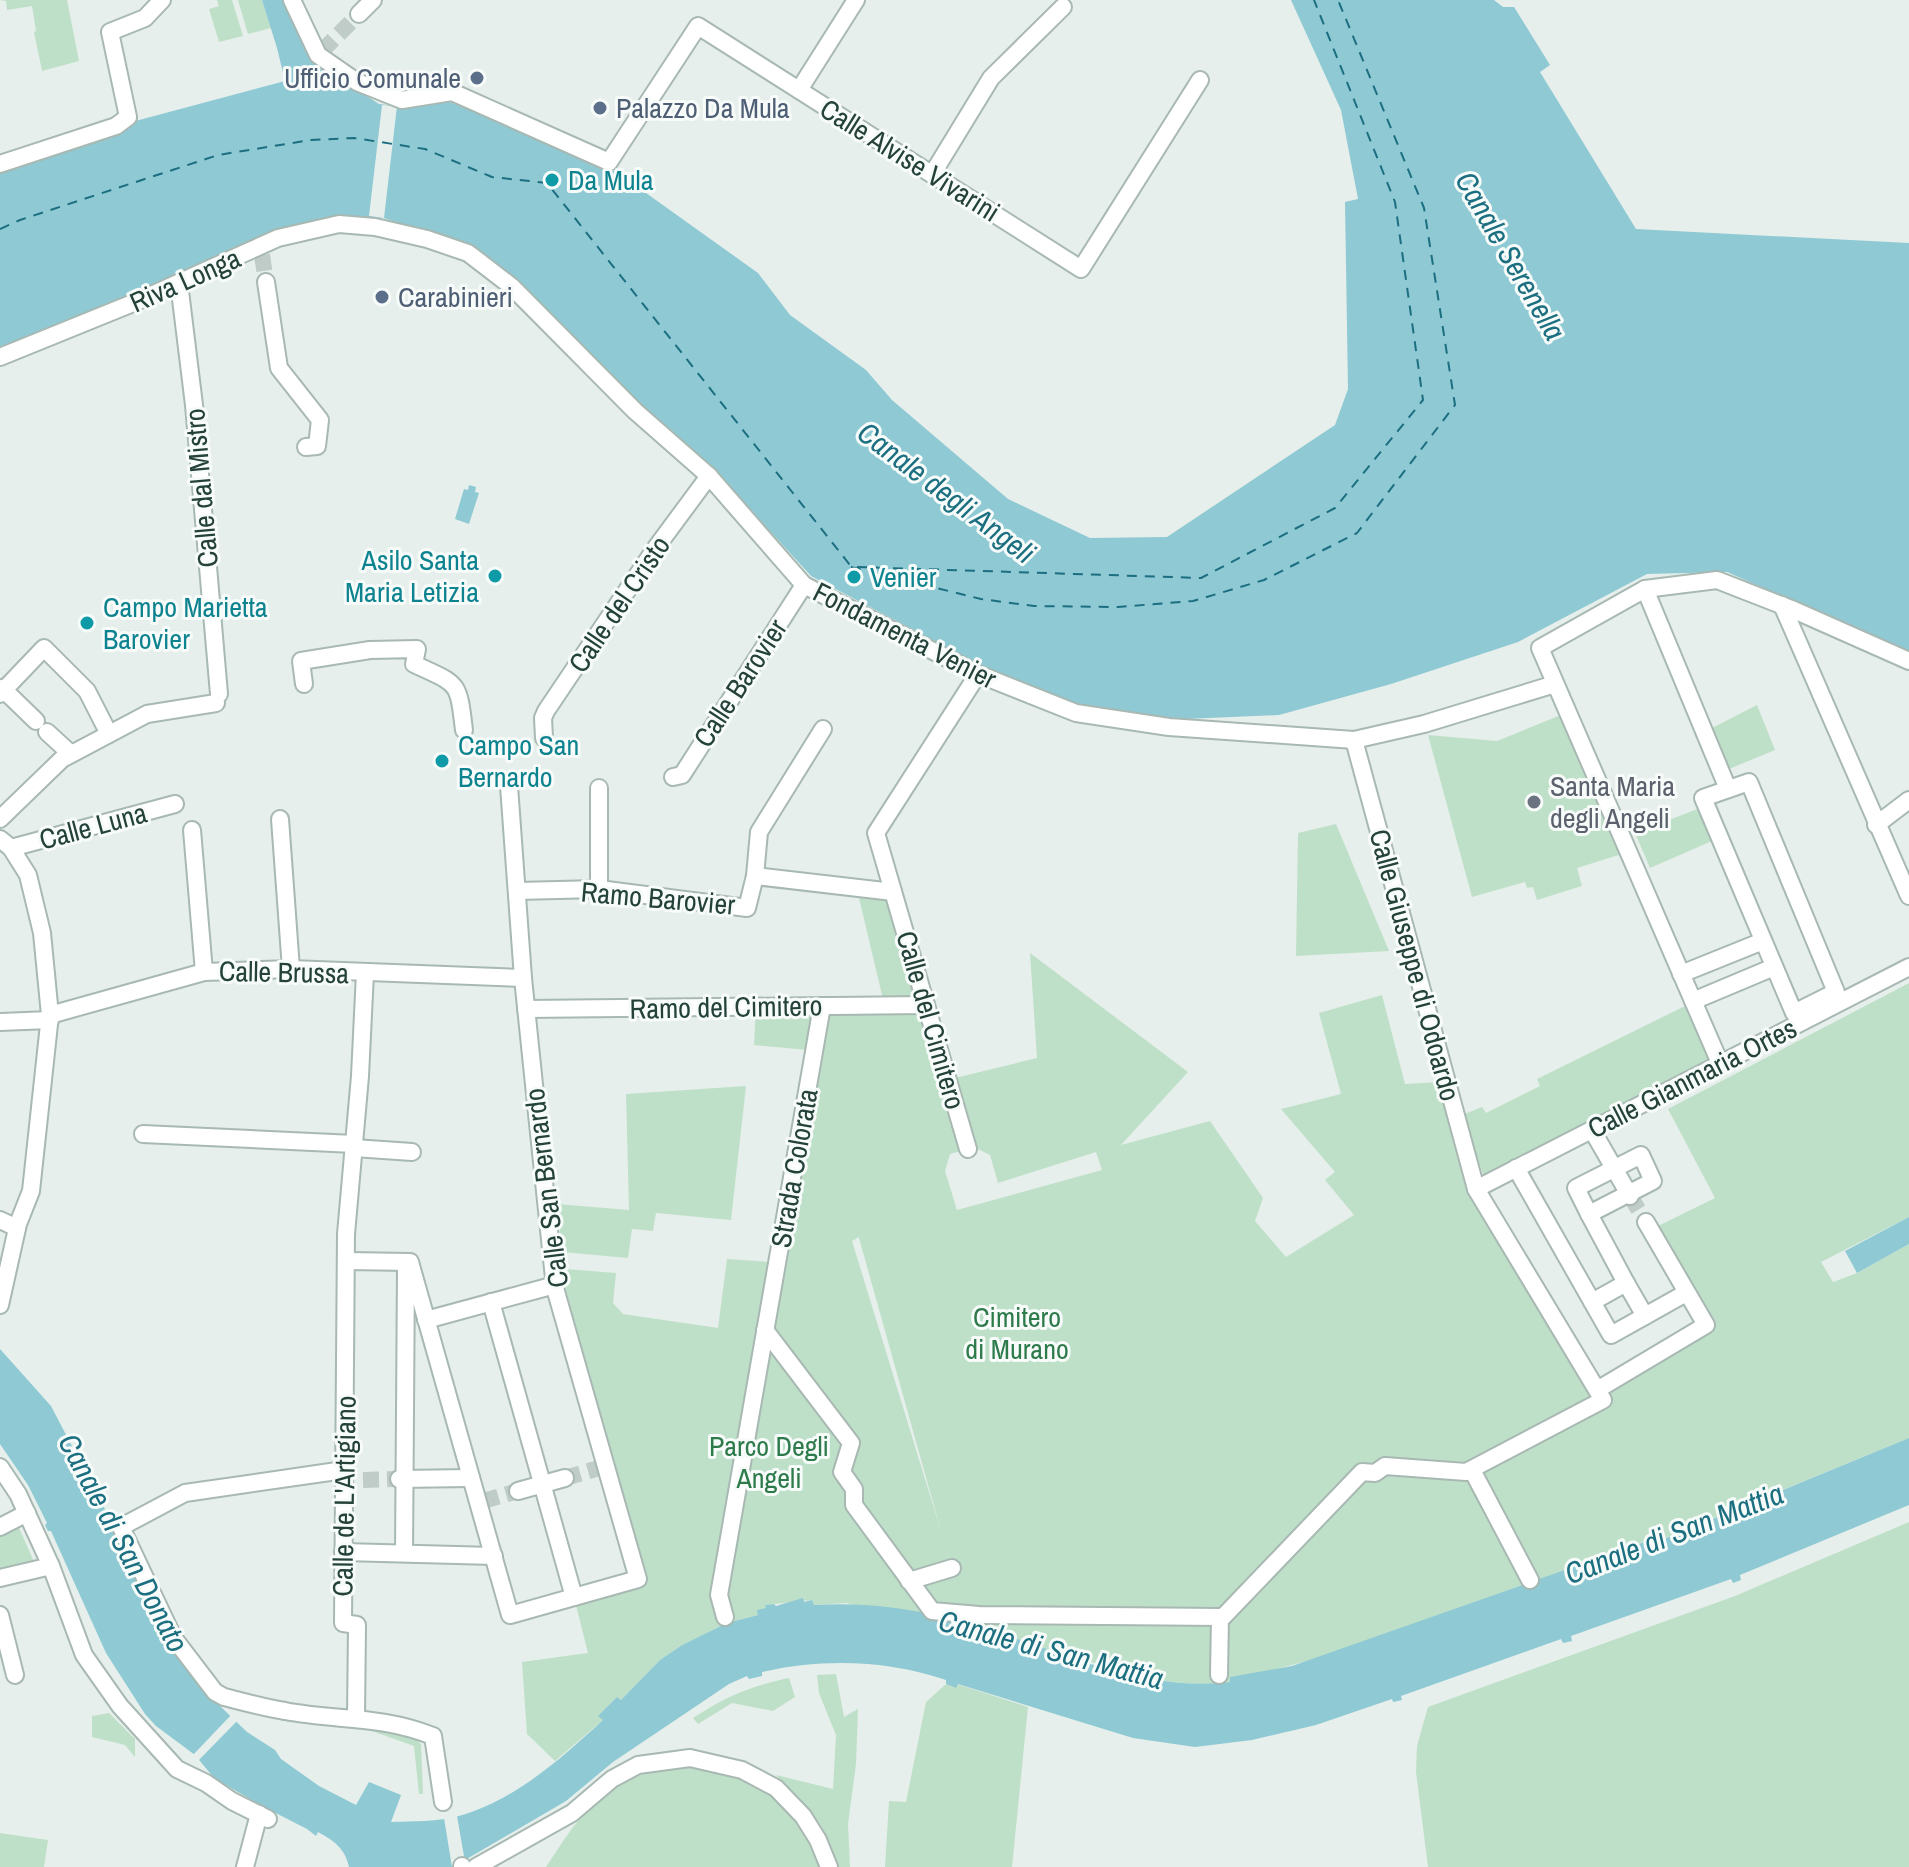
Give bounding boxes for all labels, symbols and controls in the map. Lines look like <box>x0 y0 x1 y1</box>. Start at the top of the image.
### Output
place label: Ufficio Comunale <box>284 59 461 97</box>
marker: Ufficio Comunale <box>468 69 486 87</box>
place label: Palazzo Da Mula <box>616 89 790 127</box>
street label: Calle Alvise Vivarini <box>813 90 1007 230</box>
marker: Palazzo Da Mula <box>591 99 609 117</box>
place label: Da Mula <box>568 161 654 199</box>
water label: Canale Serenella <box>1446 164 1575 347</box>
marker: Da Mula <box>543 171 561 189</box>
street label: Riva Longa <box>124 239 247 321</box>
place label: Carabinieri <box>398 278 513 316</box>
marker: Carabinieri <box>373 288 391 306</box>
street label: Calle dal Mistro <box>175 407 227 569</box>
water label: Canale degli Angeli <box>849 412 1044 572</box>
street label: Calle del Cristo <box>559 528 679 680</box>
place label: Asilo Santa Maria Letizia <box>345 541 479 611</box>
place label: Venier <box>870 558 937 596</box>
marker: Asilo Santa Maria Letizia <box>486 567 504 585</box>
marker: Venier <box>845 568 863 586</box>
street label: Fondamenta Venier <box>807 573 1003 698</box>
place label: Campo Marietta Barovier <box>103 588 268 658</box>
street label: Calle Barovier <box>684 611 796 754</box>
marker: Campo Marietta Barovier <box>78 614 96 632</box>
place label: Campo San Bernardo <box>458 726 579 796</box>
marker: Campo San Bernardo <box>433 752 451 770</box>
place label: Santa Maria degli Angeli <box>1550 767 1675 837</box>
street label: Calle Luna <box>35 793 151 859</box>
marker: Santa Maria degli Angeli <box>1525 793 1543 811</box>
street label: Calle Giuseppe di Odoardo <box>1360 825 1470 1105</box>
street label: Ramo Barovier <box>579 872 737 924</box>
street label: Calle del Cimitero <box>887 926 975 1114</box>
street label: Calle Brussa <box>219 952 350 992</box>
street label: Ramo del Cimitero <box>629 986 823 1028</box>
street label: Calle Gianmaria Ortes <box>1581 1009 1803 1147</box>
street label: Strada Colorata <box>761 1085 827 1250</box>
street label: Calle San Bernardo <box>515 1086 577 1290</box>
park label: Cimitero di Murano <box>965 1298 1069 1368</box>
street label: Calle de L'Artigiano <box>323 1395 365 1597</box>
water label: Canale di San Donato <box>49 1426 198 1659</box>
park label: Parco Degli Angeli <box>709 1427 829 1497</box>
water label: Canale di San Mattia <box>1559 1473 1789 1593</box>
water label: Canale di San Mattia <box>934 1600 1168 1698</box>

